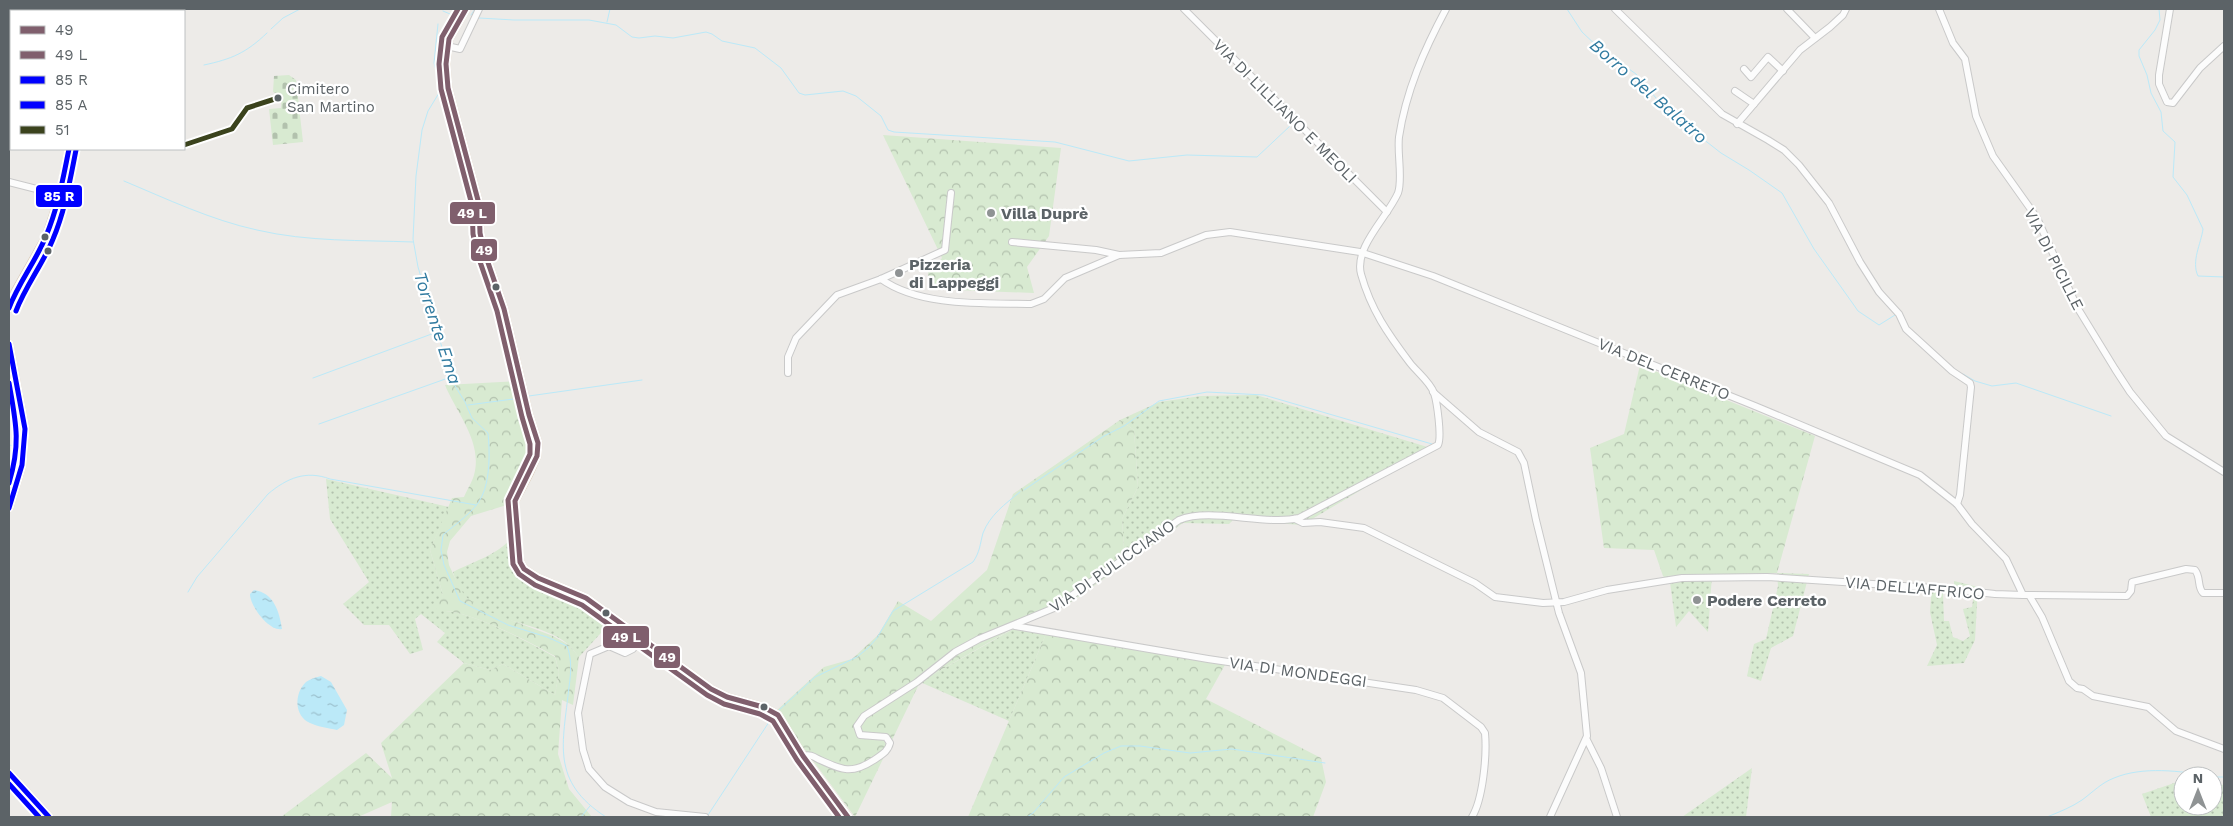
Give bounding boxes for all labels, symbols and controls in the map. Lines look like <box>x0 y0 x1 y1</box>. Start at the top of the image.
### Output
legend <box>10 10 185 150</box>
text: 49 <box>55 21 73 39</box>
water label: Borro del Balatro <box>1586 34 1712 148</box>
street label: VIA DI LILLIANO E MEOLI <box>1209 35 1361 187</box>
text: 49 L <box>55 46 88 64</box>
text: 85 R <box>55 71 88 89</box>
place label: Cimitero San Martino <box>287 80 375 116</box>
marker: Cimitero San Martino <box>273 93 283 103</box>
text: 85 A <box>55 96 87 114</box>
text: 51 <box>55 121 70 139</box>
line badge: 85 R <box>35 184 83 208</box>
text: 85 R <box>44 188 75 204</box>
line badge: 49 L <box>449 201 496 225</box>
place label: Villa Duprè <box>1001 204 1088 223</box>
text: 49 L <box>457 205 488 221</box>
street label: VIA DI PICILLE <box>2020 205 2088 313</box>
marker: Villa Duprè <box>985 207 997 219</box>
unlabelled marker <box>40 232 50 242</box>
line badge: 49 <box>470 238 498 262</box>
text: 49 <box>475 242 493 258</box>
unlabelled marker <box>43 246 53 256</box>
place label: Pizzeria di Lappeggi <box>909 255 999 292</box>
marker: Pizzeria di Lappeggi <box>893 267 905 279</box>
water label: Torrente Ema <box>410 269 466 387</box>
unlabelled marker <box>491 282 501 292</box>
street label: VIA DEL CERRETO <box>1595 334 1733 404</box>
street label: VIA DI PULICCIANO <box>1046 516 1178 616</box>
street label: VIA DELL'AFFRICO <box>1844 572 1986 604</box>
place label: Podere Cerreto <box>1707 591 1827 610</box>
marker: Podere Cerreto <box>1691 594 1703 606</box>
unlabelled marker <box>601 608 611 618</box>
line badge: 49 L <box>602 625 650 649</box>
text: 49 L <box>611 629 642 645</box>
line badge: 49 <box>653 645 681 669</box>
text: 49 <box>658 649 676 665</box>
street label: VIA DI MONDEGGI <box>1228 653 1368 691</box>
unlabelled marker <box>759 702 769 712</box>
north arrow <box>2173 766 2223 816</box>
text: N <box>2193 770 2203 786</box>

